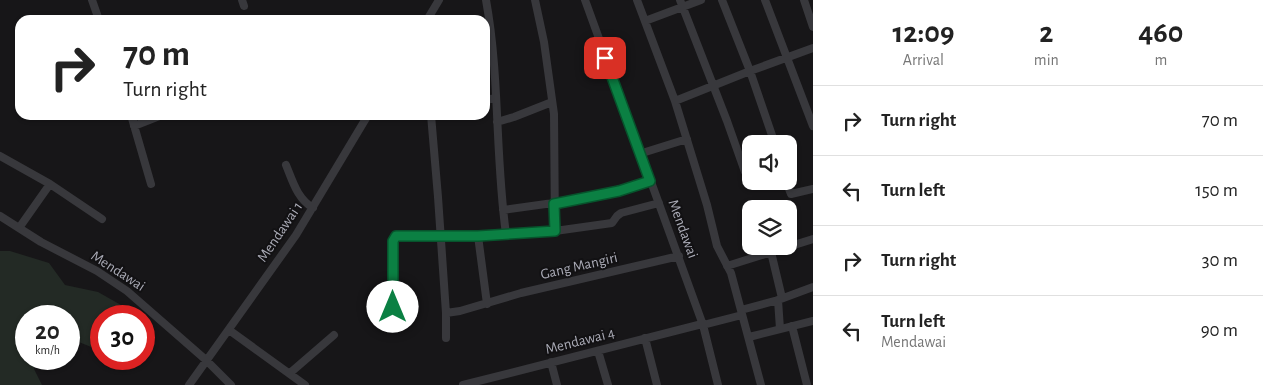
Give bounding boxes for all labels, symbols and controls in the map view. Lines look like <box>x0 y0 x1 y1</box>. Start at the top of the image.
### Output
text: 12:09 <box>892 18 954 48</box>
text: 2 <box>1039 18 1053 48</box>
text: 460 <box>1138 18 1183 48</box>
icon: right <box>40 35 105 100</box>
text: 70 m <box>123 37 190 72</box>
pin <box>584 37 626 79</box>
icon: arrive <box>591 44 619 72</box>
text: Arrival <box>903 52 944 68</box>
text: min <box>1034 52 1059 68</box>
text: m <box>1154 52 1167 68</box>
text: Turn right <box>123 78 207 100</box>
icon: right <box>838 107 866 135</box>
text: Turn right <box>881 111 956 130</box>
text: 70 m <box>1202 111 1238 130</box>
map controls <box>742 135 797 255</box>
button: sound <box>742 135 797 190</box>
icon: left <box>838 177 866 205</box>
text: Turn left <box>881 181 945 200</box>
text: 150 m <box>1195 181 1238 200</box>
street label: Mendawai <box>665 198 701 260</box>
street label: Mendawai 1 <box>255 199 305 265</box>
button: layers <box>742 200 797 255</box>
icon: right <box>838 247 866 275</box>
street label: Mendawai <box>88 248 148 294</box>
street label: Gang Mangiri <box>539 250 619 282</box>
text: Turn right <box>881 251 956 270</box>
text: 30 m <box>1202 251 1238 270</box>
position arrow <box>366 280 418 332</box>
speed limit sign: 30 <box>90 305 155 370</box>
text: Turn left <box>881 312 945 331</box>
icon: left <box>838 317 866 345</box>
text: 20 <box>35 319 60 344</box>
text: 90 m <box>1201 321 1238 340</box>
street label: Mendawai 4 <box>544 325 616 357</box>
text: Mendawai <box>881 334 946 350</box>
text: km/h <box>35 344 60 356</box>

